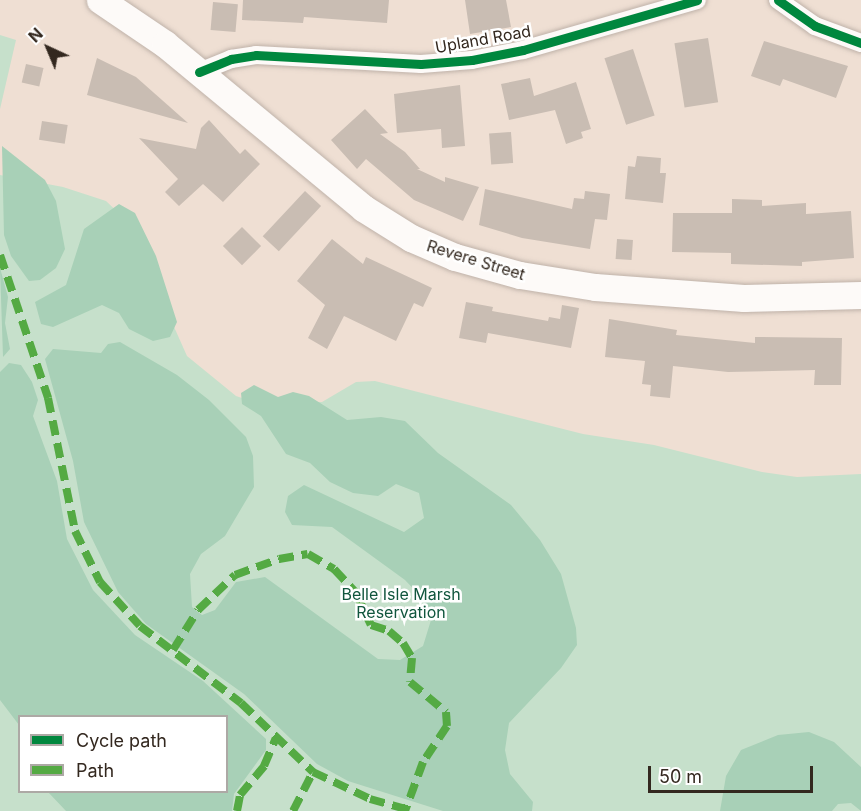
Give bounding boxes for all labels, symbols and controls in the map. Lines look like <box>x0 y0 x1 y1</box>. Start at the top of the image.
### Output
north arrow <box>18 18 78 78</box>
street label: Upland Road <box>434 21 532 57</box>
text: N <box>24 24 47 46</box>
street label: Revere Street <box>425 236 527 284</box>
park label: Belle Isle Marsh Reservation <box>341 584 461 622</box>
legend <box>18 715 228 793</box>
text: Cycle path <box>76 730 167 751</box>
scale bar <box>651 754 816 792</box>
text: Path <box>76 760 114 781</box>
text: 50 m <box>659 766 702 787</box>

